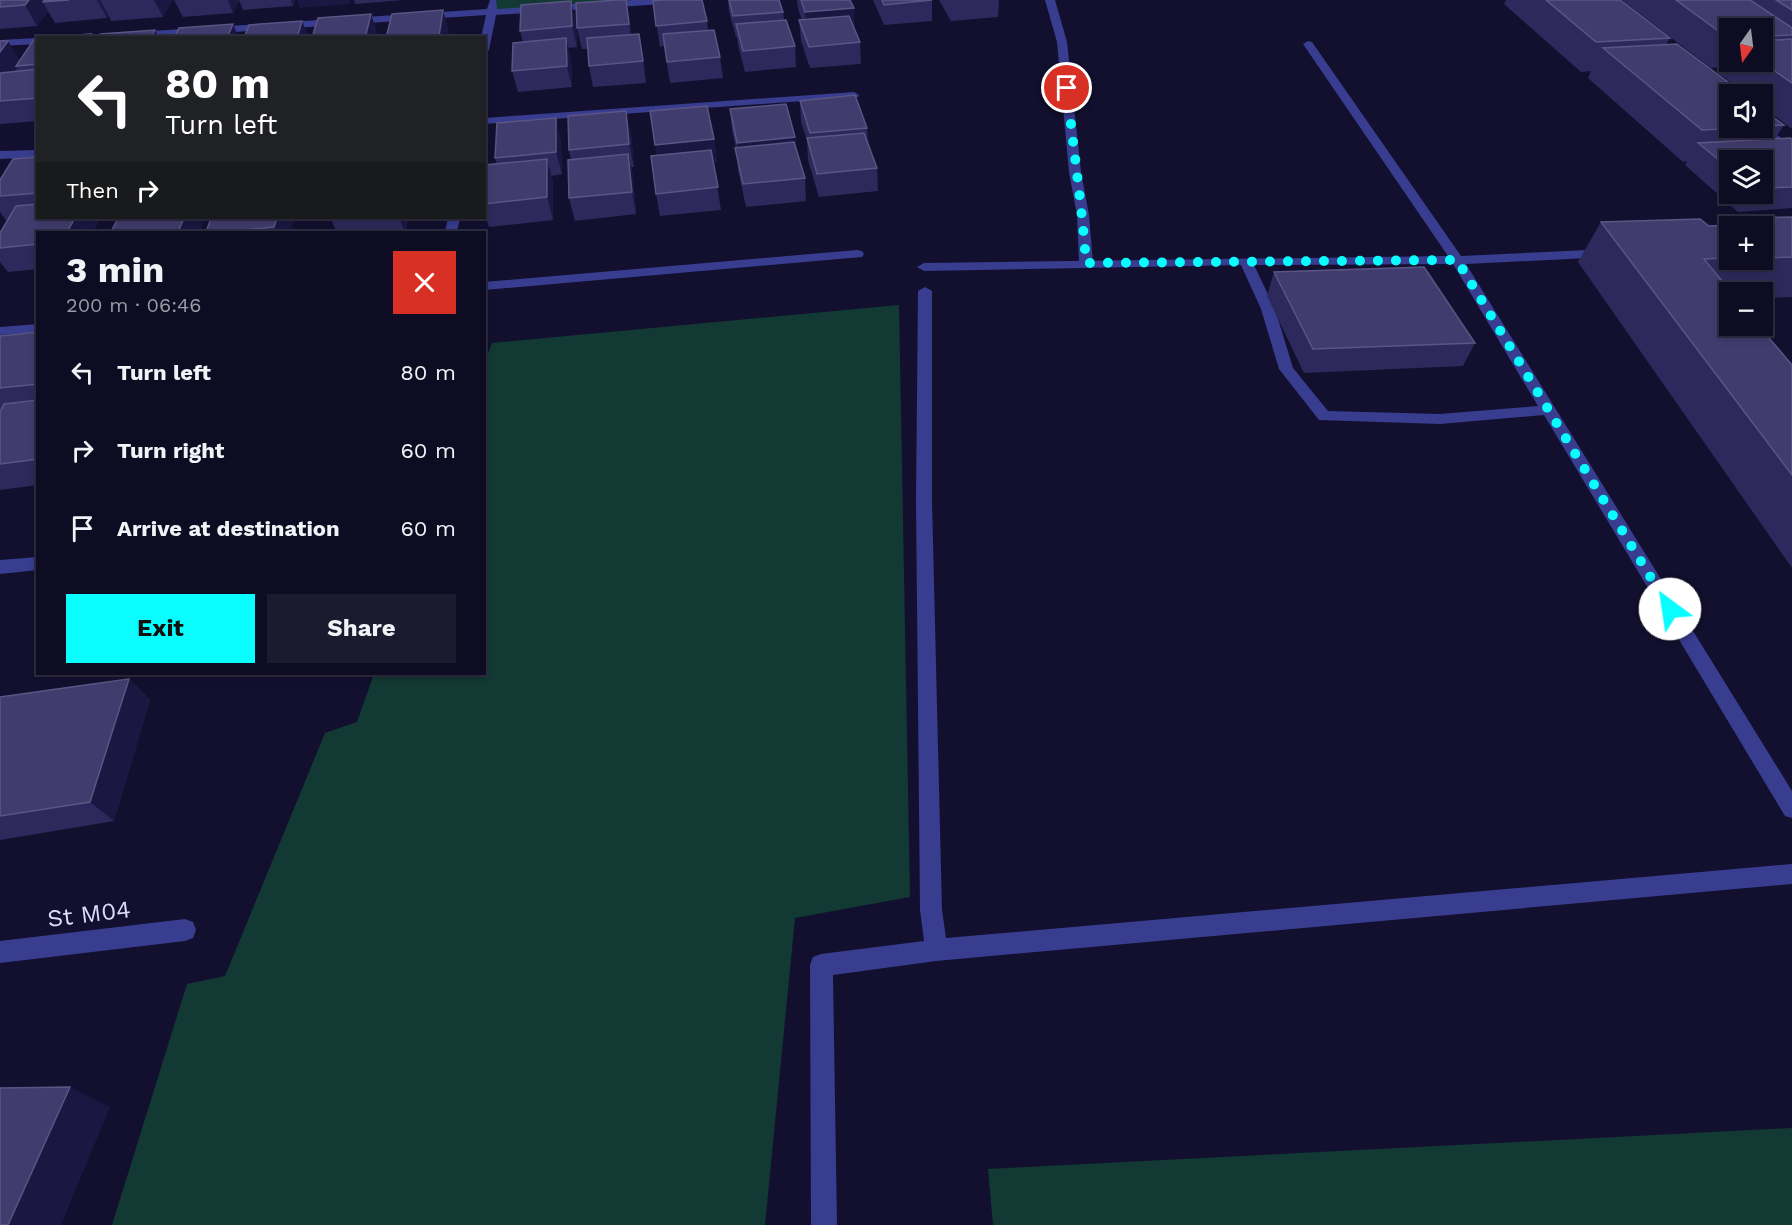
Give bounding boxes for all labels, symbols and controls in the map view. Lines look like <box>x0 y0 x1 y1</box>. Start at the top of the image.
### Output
north arrow <box>1719 18 1773 72</box>
map controls <box>1719 18 1773 336</box>
text: 80 m <box>165 59 270 108</box>
icon: left <box>66 60 144 138</box>
pin <box>1041 62 1092 113</box>
icon: arrive <box>1050 71 1083 104</box>
button: sound <box>1719 84 1773 138</box>
text: Turn left <box>165 109 277 141</box>
button: layers <box>1719 150 1773 204</box>
icon: right <box>131 174 164 207</box>
text: Then <box>66 178 119 203</box>
button: + <box>1719 216 1773 270</box>
text: 3 min <box>66 249 164 291</box>
button: close <box>393 251 456 314</box>
button: − <box>1719 282 1773 336</box>
text: 200 m · 06:46 <box>66 293 201 317</box>
icon: left <box>66 356 99 389</box>
text: Turn left <box>117 360 211 385</box>
text: 80 m <box>400 360 456 385</box>
icon: right <box>66 434 99 467</box>
text: Turn right <box>117 438 224 463</box>
text: 60 m <box>400 438 456 463</box>
icon: arrive <box>66 512 99 545</box>
text: Arrive at destination <box>117 516 340 541</box>
text: 60 m <box>400 516 456 541</box>
position arrow <box>1638 577 1702 641</box>
button: Exit <box>66 594 255 663</box>
button: Share <box>267 594 456 663</box>
street label: St M04 <box>46 895 132 933</box>

